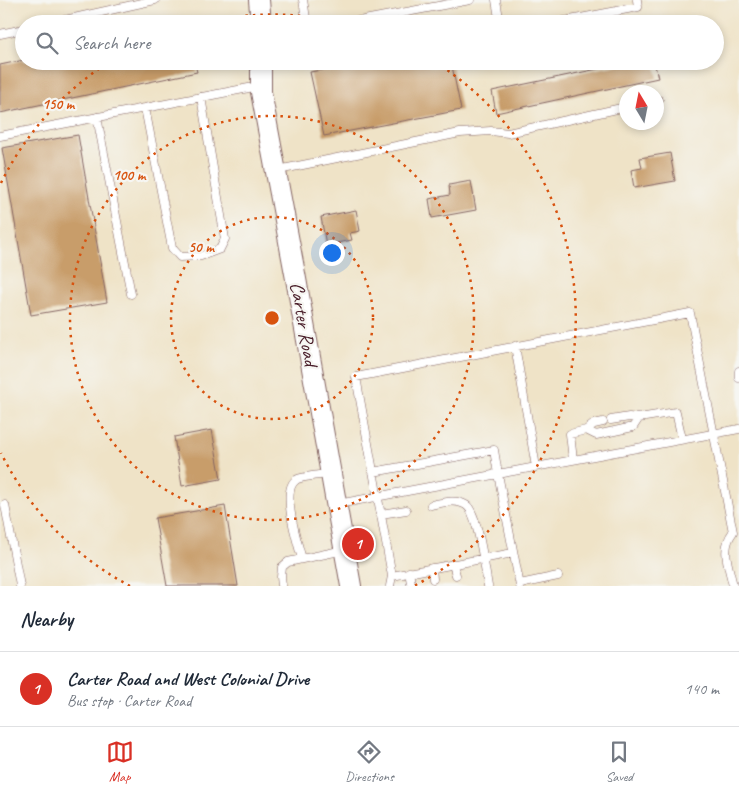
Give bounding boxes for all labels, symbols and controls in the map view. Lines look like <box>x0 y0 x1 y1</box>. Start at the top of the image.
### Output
search box <box>15 15 724 70</box>
icon: search <box>33 29 61 57</box>
text: Search here <box>73 31 150 55</box>
north arrow <box>619 85 664 130</box>
text: 150 m <box>42 95 76 114</box>
text: 100 m <box>113 166 147 185</box>
text: 50 m <box>188 238 215 257</box>
your location <box>319 240 345 266</box>
street label: Carter Road <box>284 280 324 371</box>
centre of rings <box>263 309 281 327</box>
pin: 1 <box>342 525 374 563</box>
text: Nearby <box>20 606 73 632</box>
text: Carter Road and West Colonial Drive <box>67 667 309 691</box>
text: 1 <box>32 679 40 699</box>
text: 140 m <box>685 679 719 699</box>
text: Bus stop · Carter Road <box>67 691 192 711</box>
tab: Map <box>106 738 134 785</box>
tab: Directions <box>345 738 394 785</box>
tab: Saved <box>605 738 633 785</box>

